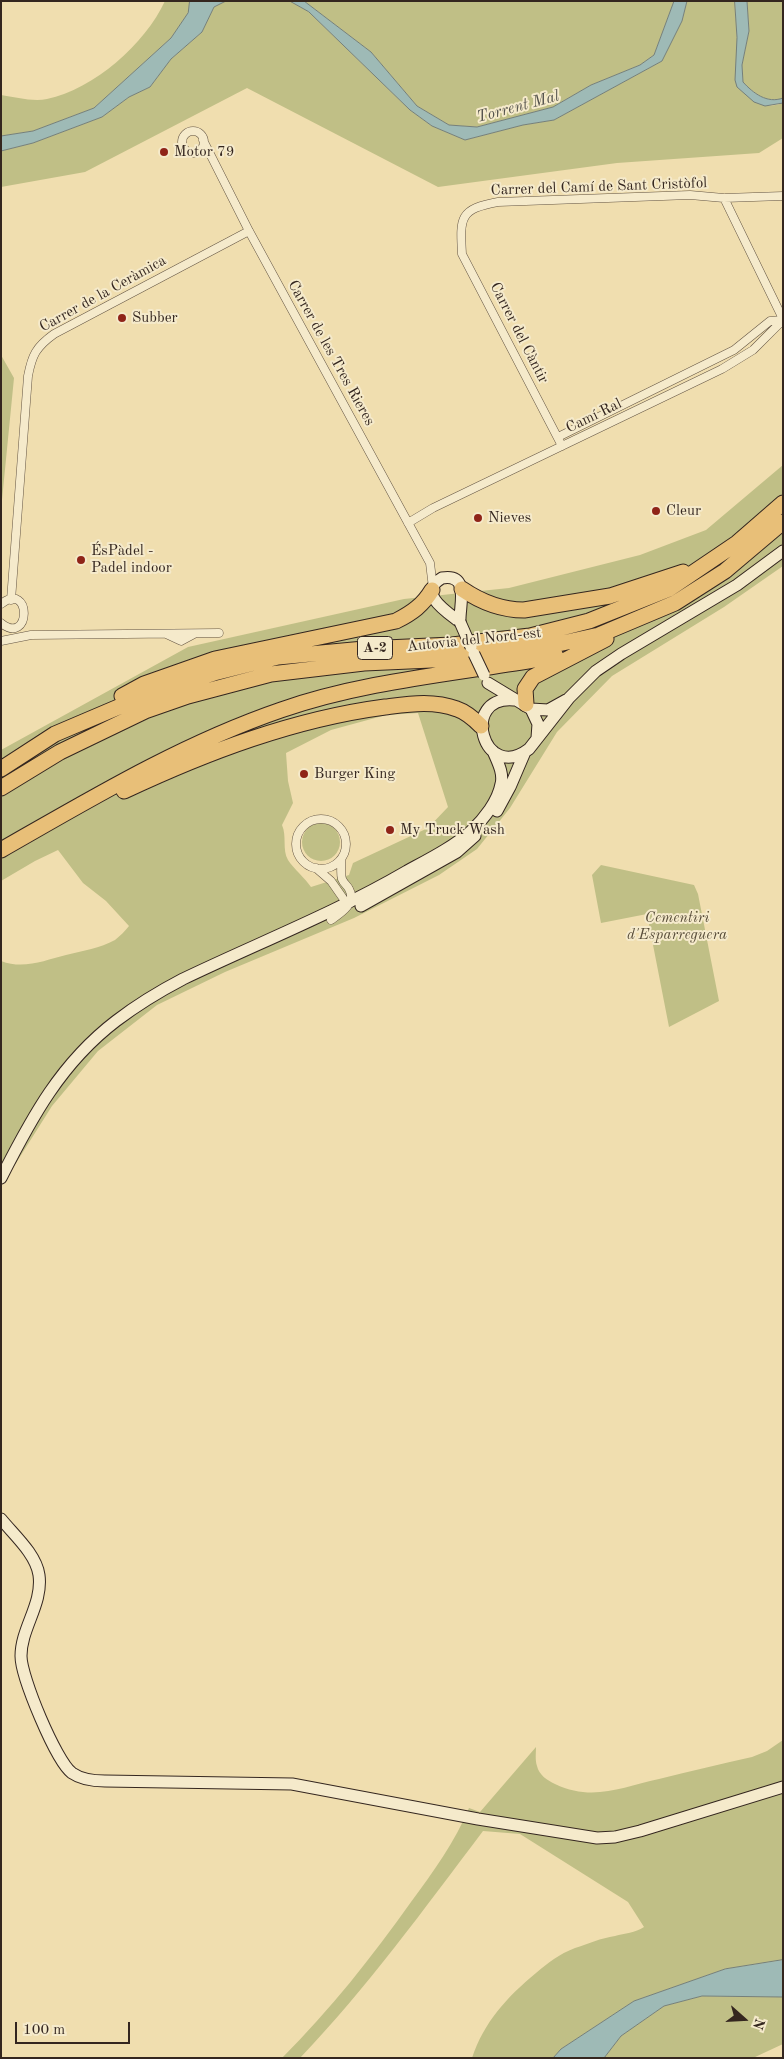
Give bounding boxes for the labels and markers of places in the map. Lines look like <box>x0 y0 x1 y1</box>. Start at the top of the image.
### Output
place label: Motor 79 <box>174 143 234 161</box>
marker: Motor 79 <box>158 146 170 158</box>
place label: Subber <box>132 309 178 327</box>
marker: Subber <box>116 312 128 324</box>
place label: Cleur <box>666 502 701 520</box>
marker: Cleur <box>650 505 662 517</box>
place label: Nieves <box>488 509 531 527</box>
marker: Nieves <box>472 512 484 524</box>
place label: ÉsPàdel - Padel indoor <box>91 542 172 577</box>
marker: ÉsPàdel - Padel indoor <box>75 554 87 566</box>
place label: Burger King <box>314 765 395 783</box>
marker: Burger King <box>298 768 310 780</box>
place label: My Truck Wash <box>400 821 505 839</box>
marker: My Truck Wash <box>384 824 396 836</box>

